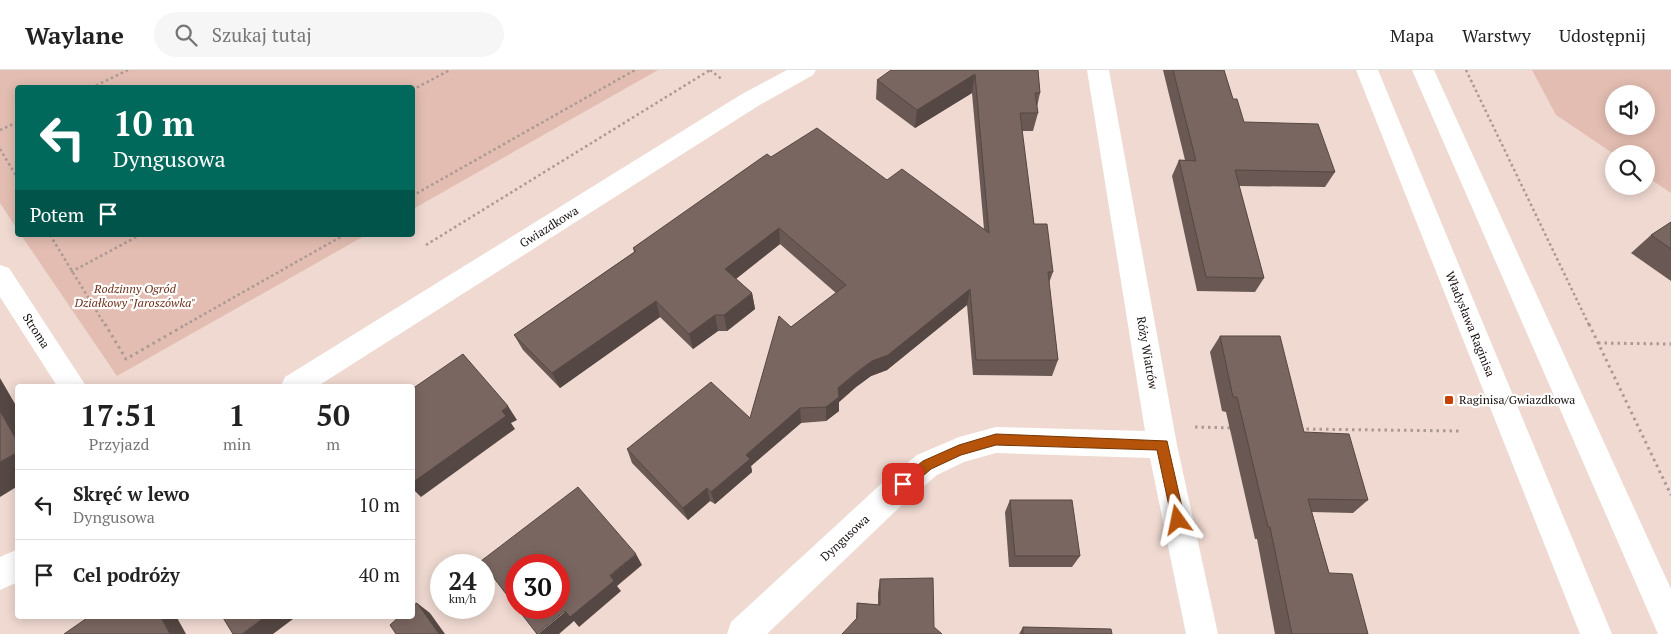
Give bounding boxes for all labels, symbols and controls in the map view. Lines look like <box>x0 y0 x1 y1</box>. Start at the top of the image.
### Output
search box <box>154 12 504 57</box>
text: Waylane <box>25 19 124 51</box>
icon: search <box>172 21 200 49</box>
text: Szukaj tutaj <box>212 22 312 47</box>
text: Mapa <box>1390 23 1434 47</box>
text: Warstwy <box>1462 23 1531 47</box>
text: Udostępnij <box>1559 23 1646 47</box>
map controls <box>1605 85 1655 195</box>
button: sound <box>1605 85 1655 135</box>
text: 10 m <box>113 100 194 146</box>
icon: left <box>30 105 95 170</box>
text: Dyngusowa <box>113 144 226 173</box>
button: search <box>1605 145 1655 195</box>
icon: arrive <box>94 200 122 228</box>
text: Potem <box>30 202 84 227</box>
street label: Gwiazdkowa <box>517 203 581 251</box>
street label: Władysława Raginisa <box>1442 269 1498 379</box>
park label: Rodzinny Ogród Działkowy "Jaroszówka" <box>74 281 195 310</box>
street label: Stroma <box>20 310 53 351</box>
street label: Róży Wiatrów <box>1134 315 1161 391</box>
place label: Raginisa/Gwiazdkowa <box>1459 392 1575 407</box>
marker: Raginisa/Gwiazdkowa <box>1443 394 1455 406</box>
text: 17:51 <box>80 395 158 435</box>
text: 1 <box>229 395 246 435</box>
text: 50 <box>316 395 350 435</box>
text: Przyjazd <box>89 433 149 455</box>
text: min <box>223 433 251 455</box>
text: m <box>326 433 340 455</box>
pin <box>882 463 924 505</box>
icon: arrive <box>889 470 917 498</box>
text: Skręć w lewo <box>73 481 190 506</box>
icon: left <box>30 491 58 519</box>
text: 10 m <box>359 492 400 517</box>
position arrow <box>1151 493 1203 545</box>
text: Dyngusowa <box>73 506 155 528</box>
street label: Dyngusowa <box>817 511 872 564</box>
speed limit sign: 30 <box>505 554 570 619</box>
icon: arrive <box>30 561 58 589</box>
text: Cel podróży <box>73 562 180 587</box>
text: 40 m <box>359 562 400 587</box>
text: 24 <box>448 564 477 597</box>
text: km/h <box>449 591 476 606</box>

